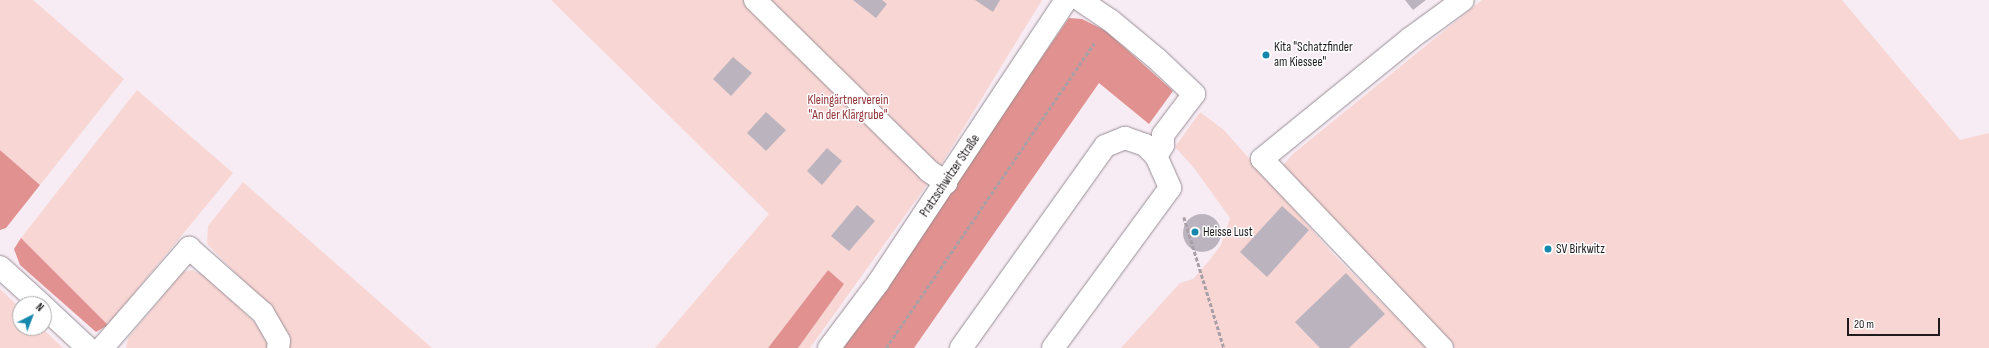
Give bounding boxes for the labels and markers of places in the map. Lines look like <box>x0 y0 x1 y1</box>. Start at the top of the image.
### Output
place label: Kita "Schatzfinder am Kiessee" <box>1274 40 1353 71</box>
marker: Kita "Schatzfinder am Kiessee" <box>1261 50 1271 60</box>
place label: Heisse Lust <box>1203 224 1253 240</box>
marker: Heisse Lust <box>1190 227 1200 237</box>
place label: SV Birkwitz <box>1556 241 1605 257</box>
marker: SV Birkwitz <box>1543 244 1553 254</box>

